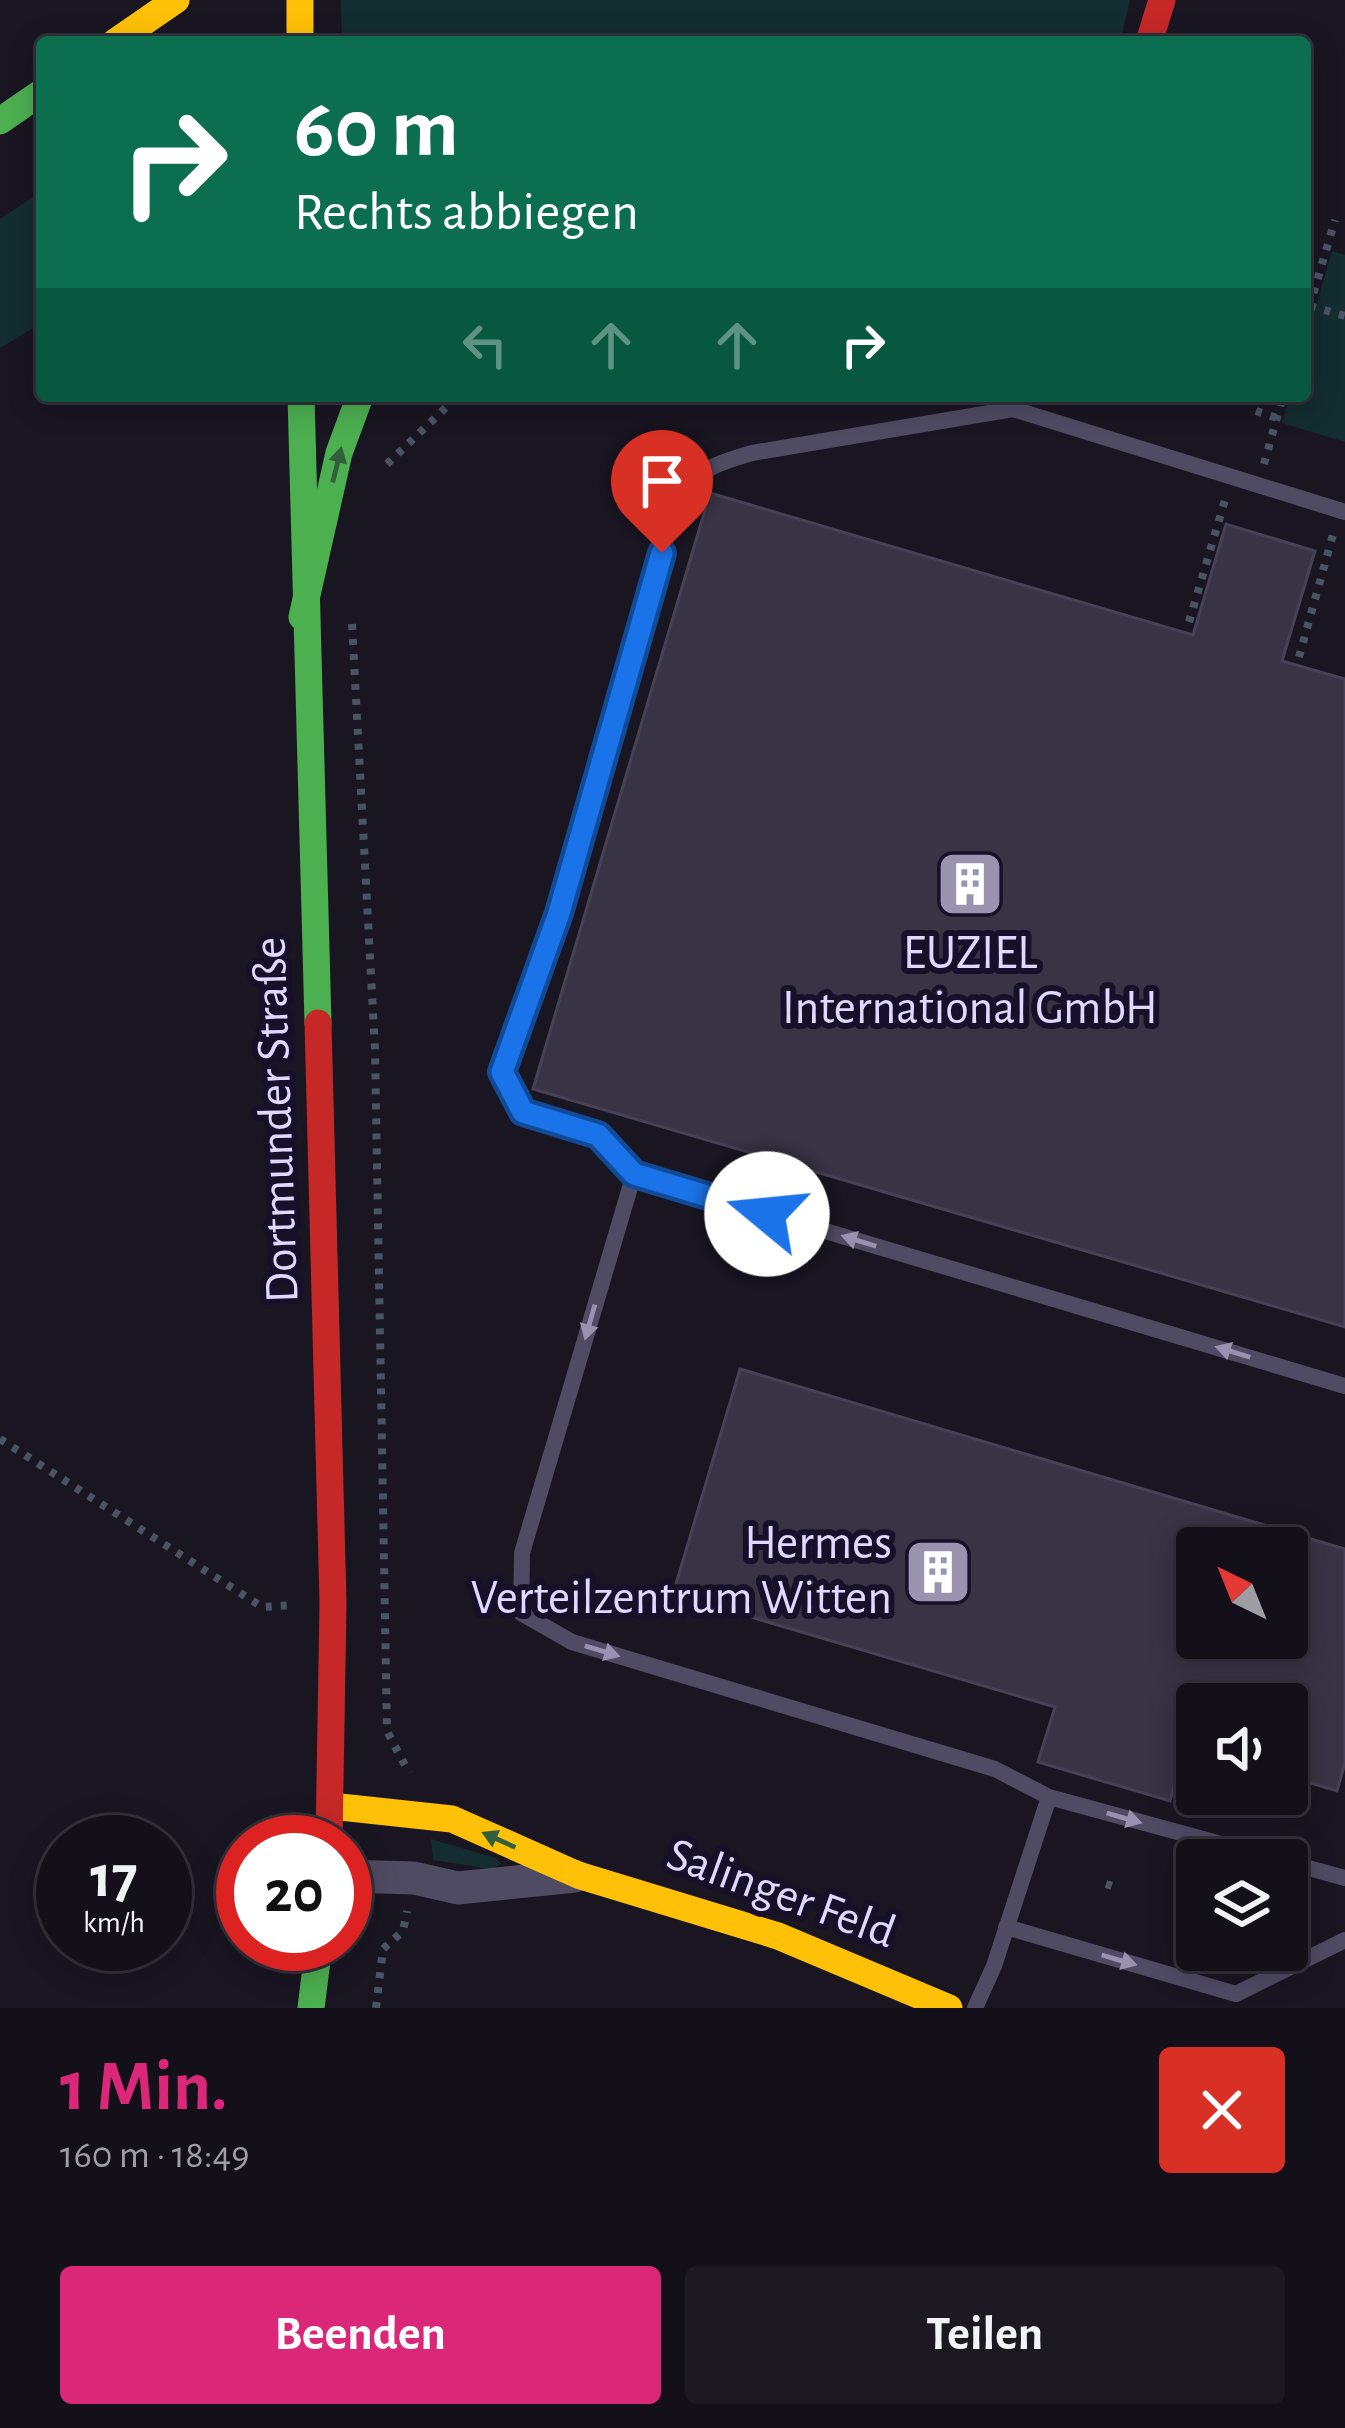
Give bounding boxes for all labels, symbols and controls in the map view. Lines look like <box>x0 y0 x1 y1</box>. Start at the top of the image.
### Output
icon: right <box>96 84 252 240</box>
text: 60 m <box>294 88 459 172</box>
text: Rechts abbiegen <box>294 186 639 240</box>
icon: left <box>452 312 518 378</box>
icon: ahead <box>578 312 644 378</box>
icon: ahead <box>704 312 770 378</box>
icon: right <box>830 312 896 378</box>
pin <box>611 430 713 553</box>
one-way arrow <box>328 446 347 483</box>
icon: arrive <box>629 448 695 514</box>
building icon: EUZIEL International GmbH <box>935 849 1005 919</box>
place label: EUZIEL International GmbH <box>782 930 1158 1033</box>
street label: Dortmunder Straße <box>247 936 307 1304</box>
position arrow <box>704 1151 830 1277</box>
one-way arrow <box>840 1231 877 1249</box>
one-way arrow <box>580 1305 598 1341</box>
one-way arrow <box>1214 1342 1251 1360</box>
place label: Hermes Verteilzentrum Witten <box>471 1520 892 1623</box>
north arrow <box>1176 1527 1308 1659</box>
map controls <box>1176 1527 1308 1971</box>
building icon: Hermes Verteilzentrum Witten <box>903 1537 973 1607</box>
one-way arrow <box>584 1643 621 1661</box>
button: sound <box>1176 1683 1308 1815</box>
one-way arrow <box>1106 1810 1143 1828</box>
speed limit sign: 20 <box>216 1815 372 1971</box>
one-way arrow <box>481 1829 516 1849</box>
street label: Salinger Feld <box>660 1831 902 1957</box>
button: layers <box>1176 1839 1308 1971</box>
text: 17 <box>90 1848 138 1908</box>
text: km/h <box>83 1908 145 1938</box>
one-way arrow <box>1101 1952 1137 1970</box>
button: close <box>1159 2047 1285 2173</box>
text: 1 Min. <box>60 2051 228 2123</box>
text: 160 m · 18:49 <box>60 2136 250 2175</box>
button: Beenden <box>60 2266 661 2404</box>
button: Teilen <box>685 2266 1285 2404</box>

